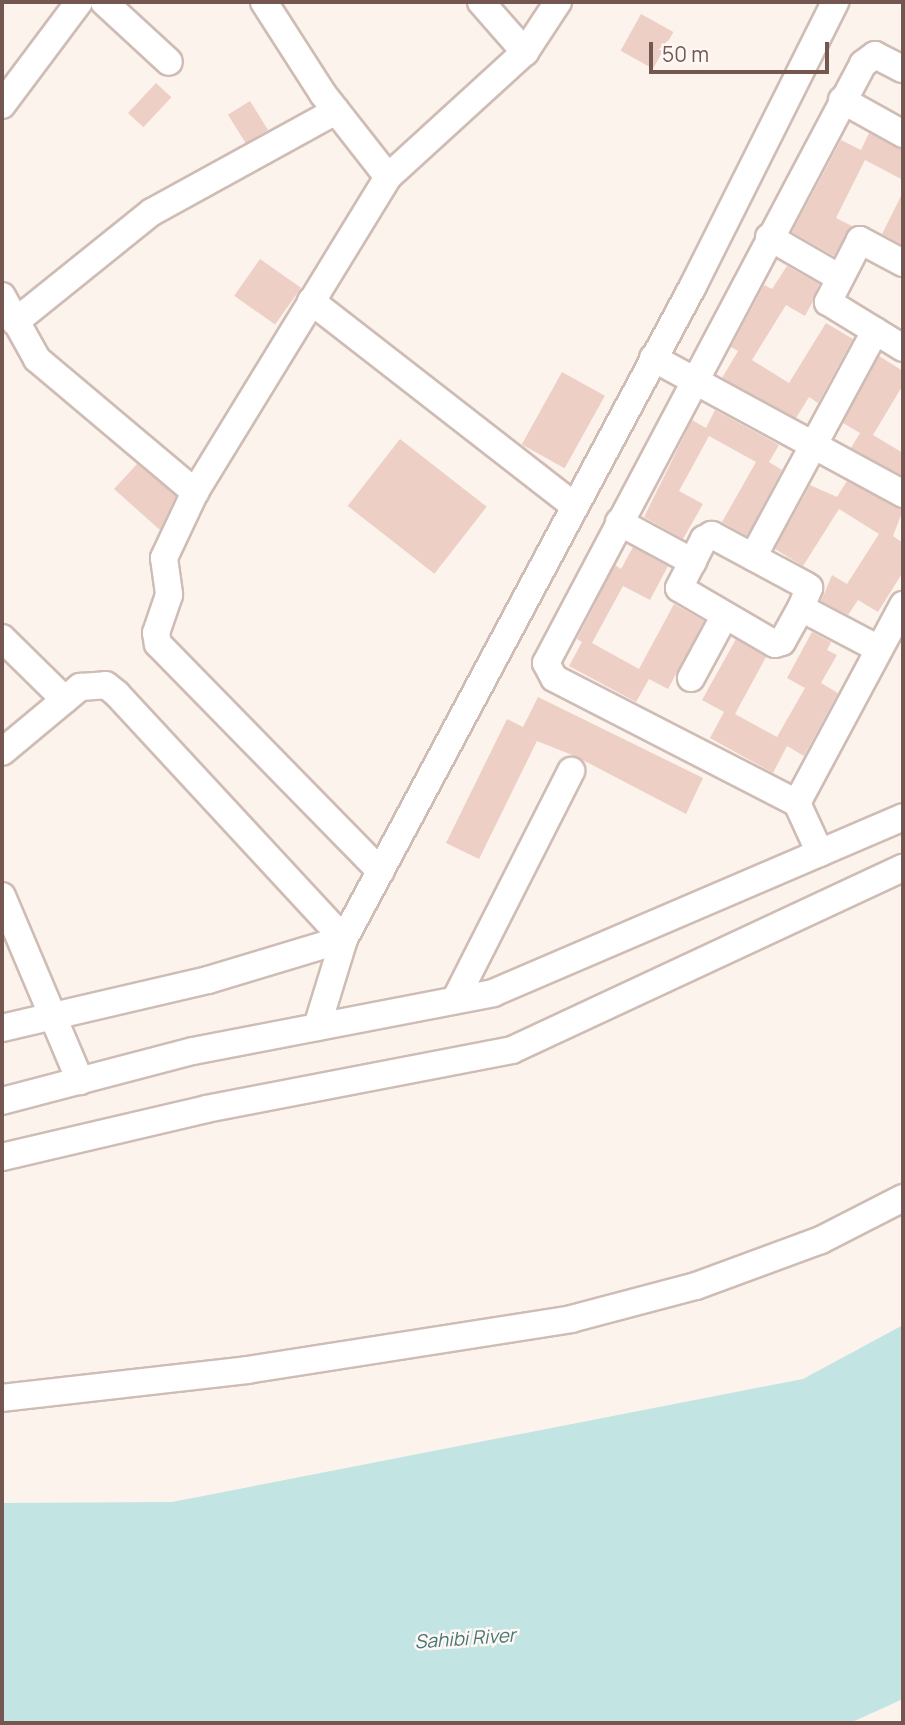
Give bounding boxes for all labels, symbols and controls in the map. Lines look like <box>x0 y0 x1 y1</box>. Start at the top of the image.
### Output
scale bar <box>653 28 833 72</box>
text: 50 m <box>662 40 709 68</box>
water label: Sahibi River <box>414 1624 516 1654</box>

